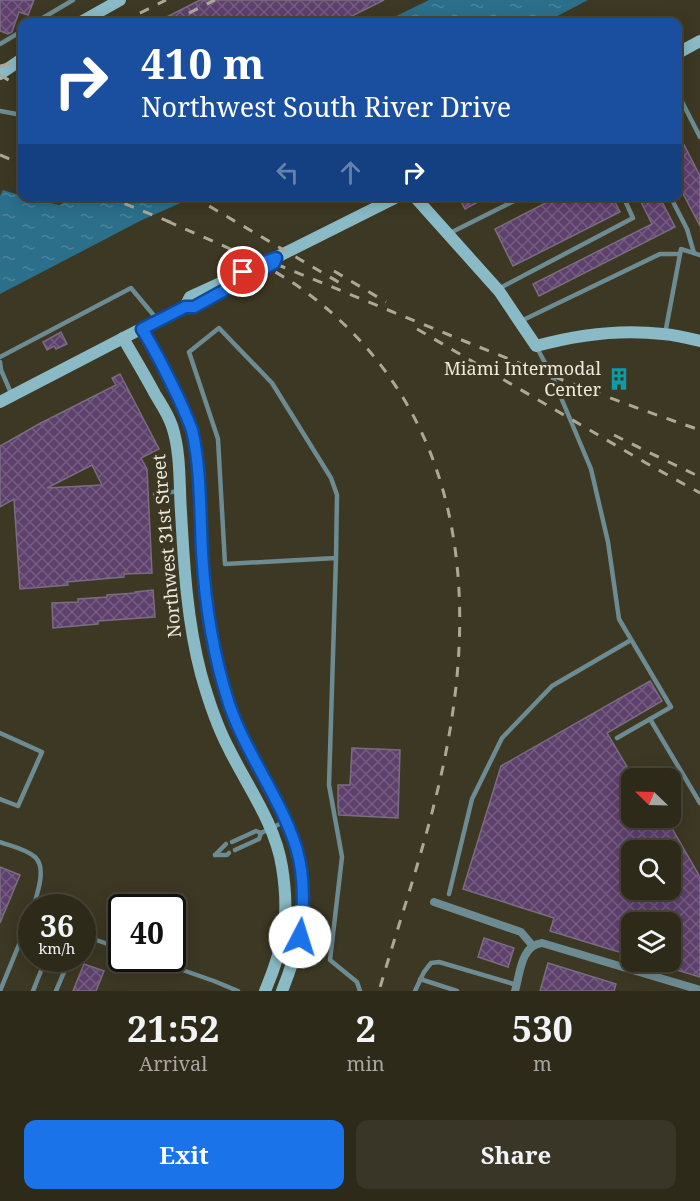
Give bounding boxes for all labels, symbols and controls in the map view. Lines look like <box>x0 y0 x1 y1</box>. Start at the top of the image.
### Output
text: 410 m <box>141 34 265 91</box>
icon: right <box>42 42 120 120</box>
text: Northwest South River Drive <box>141 88 511 125</box>
icon: left <box>271 156 304 189</box>
icon: ahead <box>334 156 367 189</box>
icon: right <box>397 156 430 189</box>
pin <box>217 246 268 297</box>
icon: arrive <box>226 255 259 288</box>
place label: Miami Intermodal Center <box>444 356 602 401</box>
building icon: Miami Intermodal Center <box>606 366 632 392</box>
street label: Northwest 31st Street <box>146 453 186 639</box>
north arrow <box>621 768 681 828</box>
map controls <box>621 768 681 972</box>
button: search <box>621 840 681 900</box>
speed limit sign: 40 <box>108 894 186 972</box>
text: 36 <box>40 905 74 946</box>
position arrow <box>268 905 332 969</box>
button: layers <box>621 912 681 972</box>
text: km/h <box>39 938 75 958</box>
text: 21:52 <box>127 1004 219 1053</box>
text: 2 <box>355 1004 376 1053</box>
text: 530 <box>512 1004 573 1053</box>
text: Arrival <box>139 1050 207 1077</box>
text: min <box>347 1050 385 1077</box>
text: m <box>533 1050 552 1077</box>
button: Exit <box>24 1120 344 1189</box>
button: Share <box>356 1120 676 1189</box>

